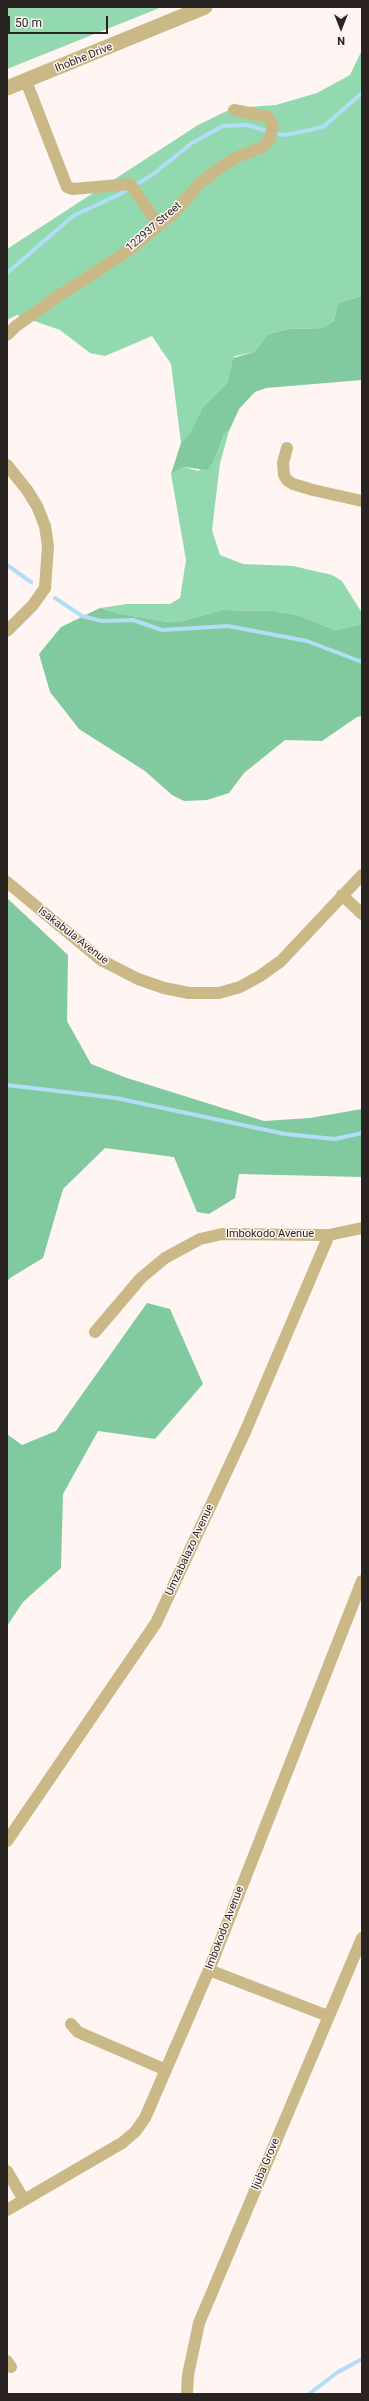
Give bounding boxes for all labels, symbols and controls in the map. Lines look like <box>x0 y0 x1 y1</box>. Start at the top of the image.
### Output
scale bar <box>10 8 110 34</box>
north arrow <box>321 8 361 48</box>
text: 50 m <box>15 16 42 30</box>
text: N <box>337 34 345 47</box>
street label: Ihobhe Drive <box>53 40 115 76</box>
street label: 122937 Street <box>124 199 184 255</box>
street label: Isakabula Avenue <box>35 904 111 968</box>
street label: Imbokodo Avenue <box>226 1227 314 1241</box>
street label: Umzabalazo Avenue <box>163 1502 217 1598</box>
street label: Imbokodo Avenue <box>203 1885 247 1971</box>
street label: Ijuba Grove <box>249 2136 283 2192</box>

